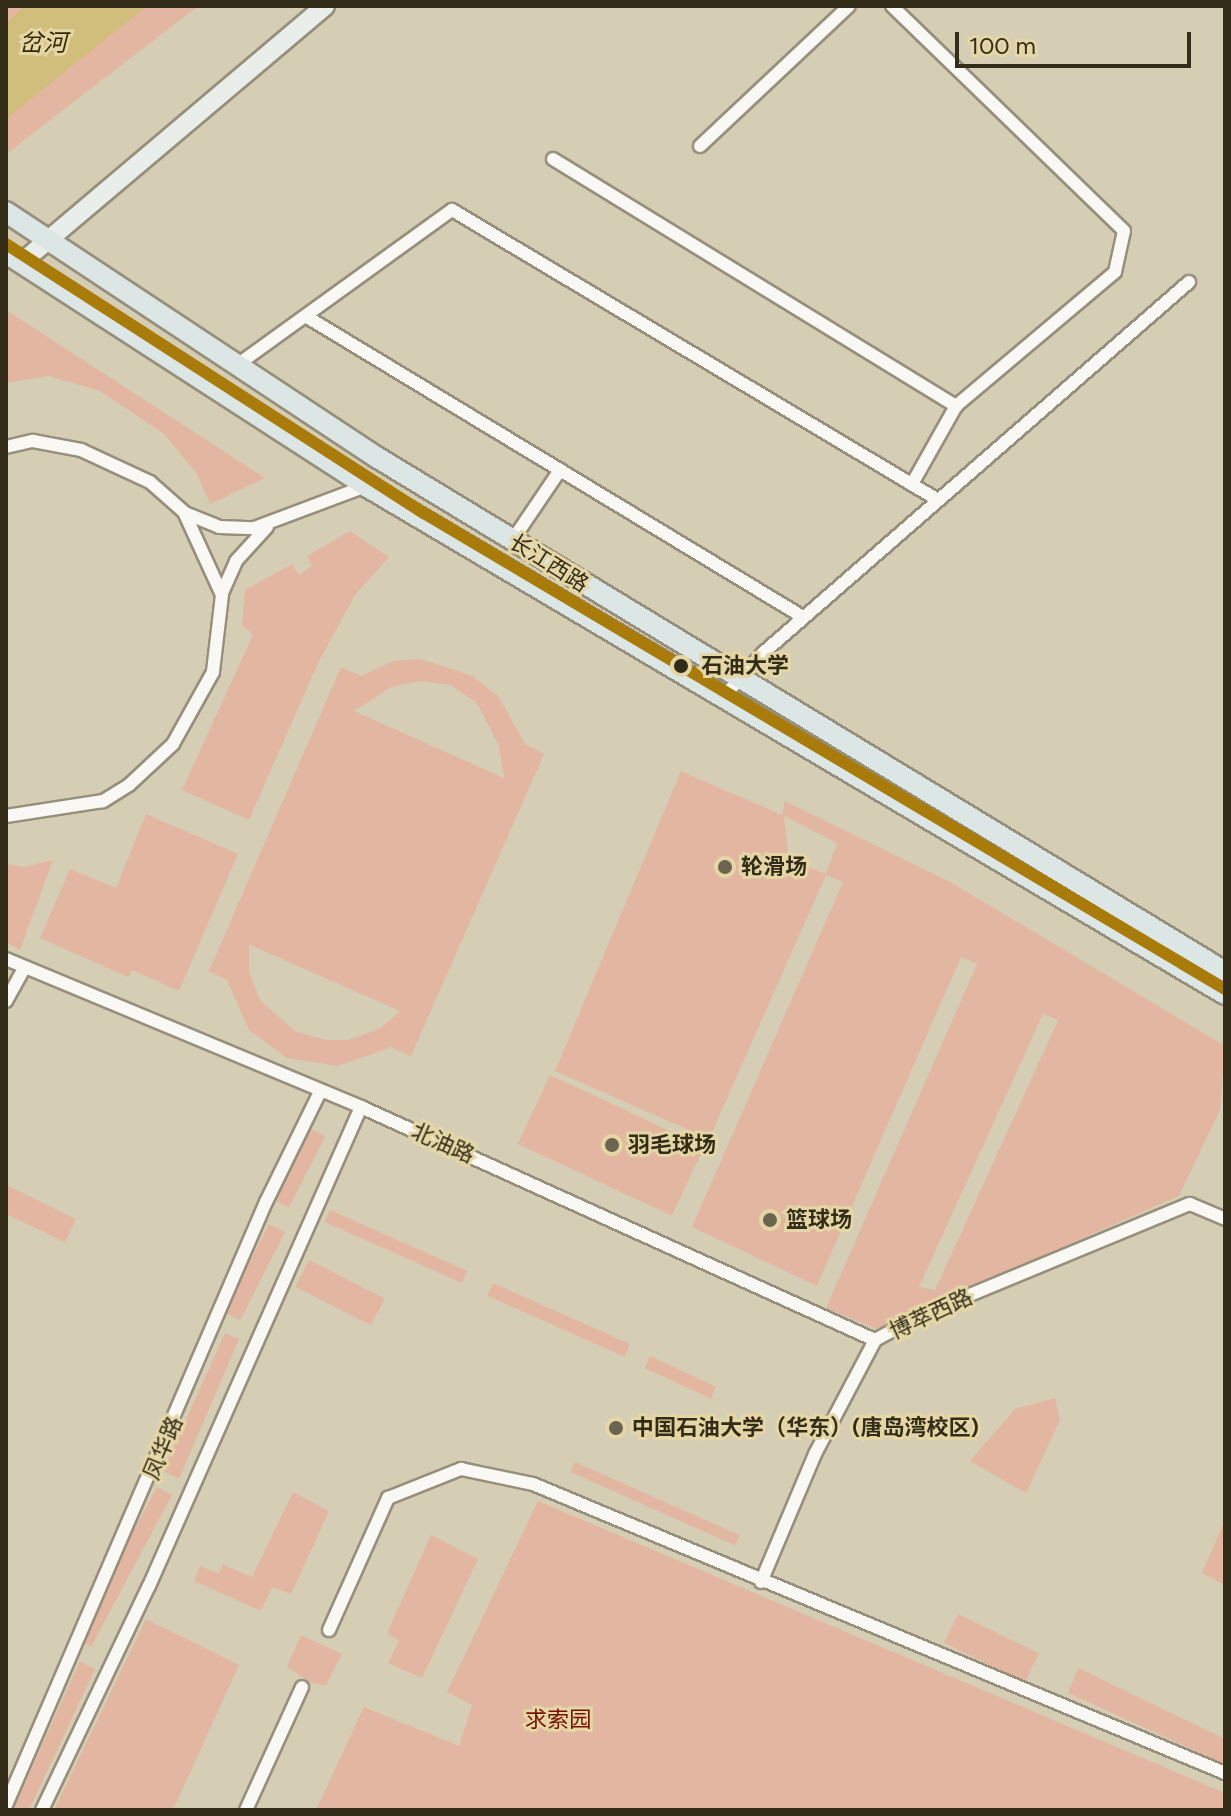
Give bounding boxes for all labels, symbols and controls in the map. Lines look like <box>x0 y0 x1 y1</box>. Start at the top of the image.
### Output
scale bar <box>959 16 1195 66</box>
water label: 岔河 <box>19 29 67 57</box>
text: 100 m <box>969 31 1036 60</box>
street label: 长江西路 <box>505 528 593 598</box>
marker: 石油大学 <box>668 653 694 679</box>
place label: 石油大学 <box>701 653 789 679</box>
place label: 轮滑场 <box>741 854 807 880</box>
marker: 轮滑场 <box>716 858 734 876</box>
street label: 北油路 <box>407 1118 479 1168</box>
place label: 羽毛球场 <box>628 1132 716 1158</box>
marker: 羽毛球场 <box>603 1136 621 1154</box>
place label: 篮球场 <box>786 1207 852 1233</box>
marker: 篮球场 <box>761 1211 779 1229</box>
street label: 博萃西路 <box>886 1283 976 1345</box>
street label: 凤华路 <box>138 1412 188 1484</box>
place label: 中国石油大学（华东）(唐岛湾校区) <box>632 1415 979 1441</box>
marker: 中国石油大学（华东）(唐岛湾校区) <box>607 1419 625 1437</box>
park label: 求索园 <box>525 1707 591 1733</box>

